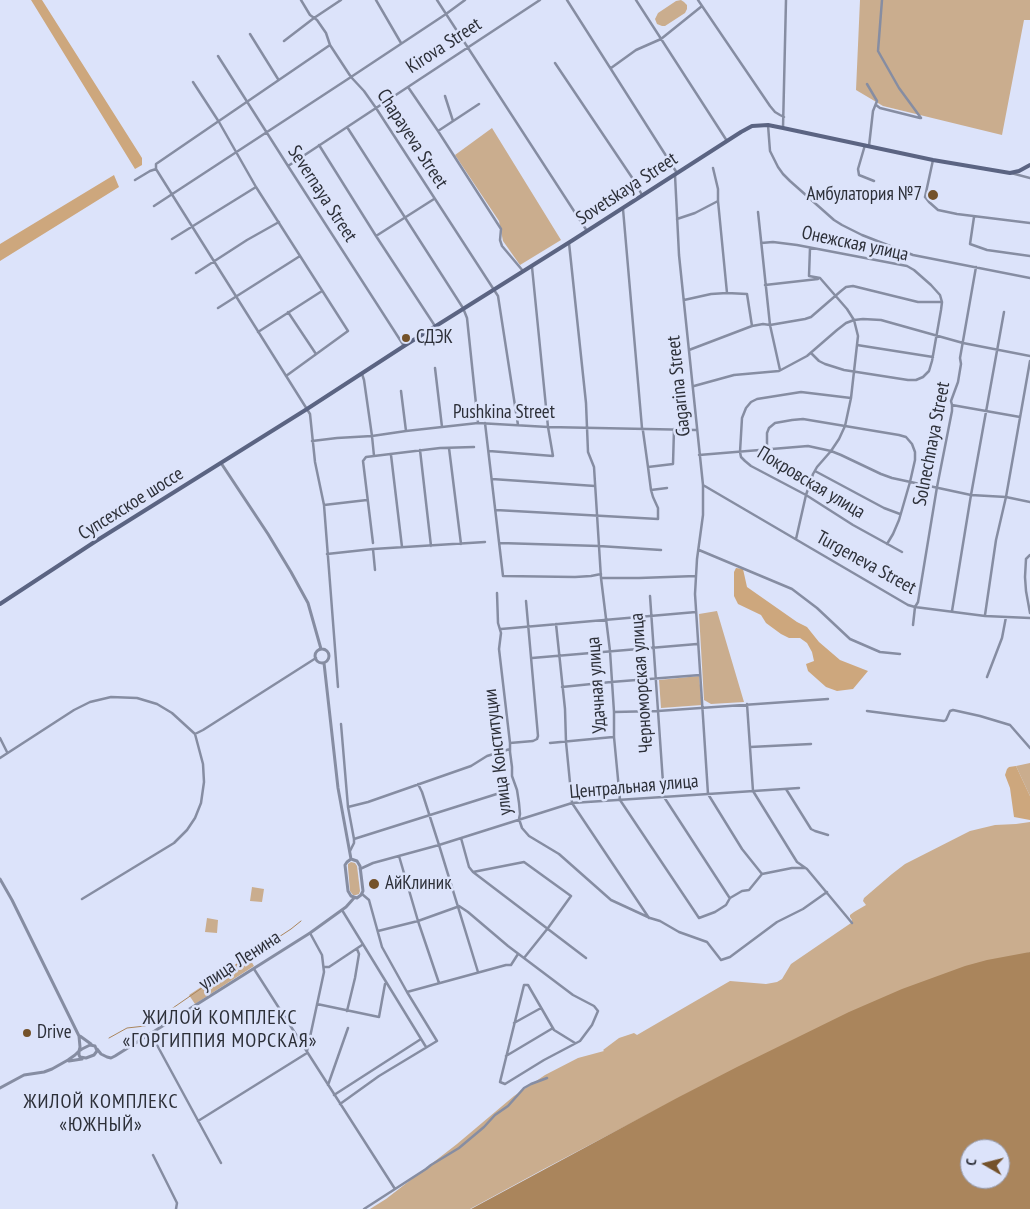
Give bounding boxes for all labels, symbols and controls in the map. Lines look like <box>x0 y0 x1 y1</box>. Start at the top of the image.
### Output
street label: Kirova Street <box>402 13 486 79</box>
street label: Chapayeva Street <box>372 85 452 193</box>
street label: Severnaya Street <box>282 142 362 246</box>
street label: Sovetskaya Street <box>572 148 682 230</box>
place label: Амбулатория №7 <box>807 184 922 206</box>
marker: Амбулатория №7 <box>926 188 940 202</box>
street label: Онежская улица <box>800 222 910 266</box>
place label: СДЭК <box>416 327 453 349</box>
marker: СДЭК <box>400 332 412 344</box>
street label: Gagarina Street <box>662 334 696 438</box>
street label: Solnechnaya Street <box>909 380 955 508</box>
street label: Pushkina Street <box>453 402 555 424</box>
street label: Покровская улица <box>753 442 869 524</box>
street label: Супсехское шоссе <box>74 463 188 545</box>
street label: Turgeneva Street <box>812 526 920 600</box>
street label: Черноморская улица <box>626 612 658 754</box>
street label: Удачная улица <box>582 636 612 734</box>
street label: улица Конституции <box>479 687 517 817</box>
street label: Центральная улица <box>569 770 699 804</box>
place label: АйКлиник <box>385 873 452 895</box>
marker: АйКлиник <box>367 877 381 891</box>
street label: улица Ленина <box>195 926 285 996</box>
district label: ЖИЛОЙ КОМПЛЕКС «ГОРГИППИЯ МОРСКАЯ» <box>120 1006 320 1053</box>
place label: Drive <box>37 1022 72 1044</box>
marker: Drive <box>21 1027 33 1039</box>
district label: ЖИЛОЙ КОМПЛЕКС «ЮЖНЫЙ» <box>22 1090 180 1137</box>
north arrow <box>960 1139 1010 1189</box>
text: С <box>962 1158 980 1166</box>

